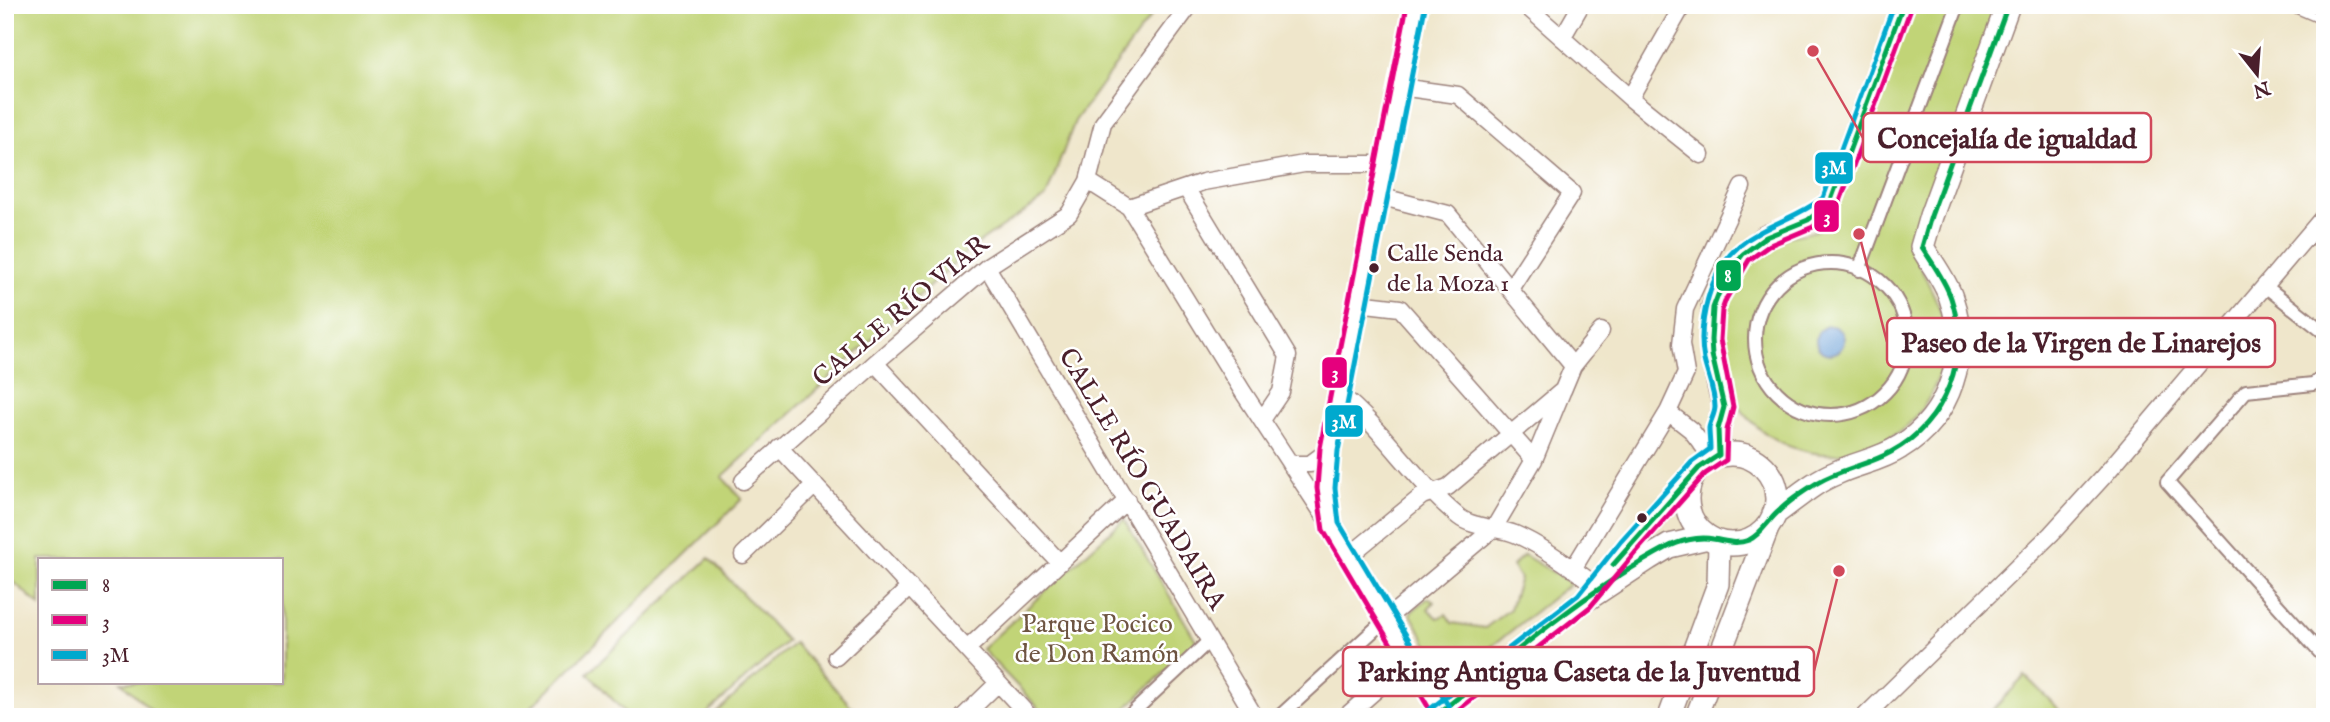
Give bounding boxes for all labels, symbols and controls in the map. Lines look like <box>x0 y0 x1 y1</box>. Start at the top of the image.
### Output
north arrow <box>2222 38 2292 108</box>
text: N <box>2249 74 2274 102</box>
callout: Concejalía de igualdad <box>1863 113 2151 162</box>
text: Concejalía de igualdad <box>1877 123 2138 158</box>
line badge: 3M <box>1814 151 1854 185</box>
text: 3M <box>1822 157 1847 181</box>
line badge: 3 <box>1813 199 1840 233</box>
text: 3 <box>1823 206 1831 230</box>
street label: CALLE RÍO VIAR <box>806 227 997 394</box>
place label: Calle Senda de la Moza 1 <box>1387 239 1509 300</box>
line badge: 8 <box>1715 259 1742 292</box>
marker: Calle Senda de la Moza 1 <box>1367 261 1381 275</box>
text: 8 <box>1724 265 1732 289</box>
callout: Paseo de la Virgen de Linarejos <box>1887 318 2275 367</box>
text: Paseo de la Virgen de Linarejos <box>1901 327 2261 362</box>
street label: CALLE RÍO GUADAIRA <box>1051 342 1234 617</box>
line badge: 3 <box>1321 356 1348 389</box>
text: 3 <box>1331 362 1339 386</box>
line badge: 3M <box>1324 404 1364 438</box>
text: 3M <box>1332 411 1357 435</box>
unlabelled marker <box>1635 511 1649 525</box>
legend <box>38 558 284 684</box>
text: 8 <box>102 573 110 600</box>
park label: Parque Pocico de Don Ramón <box>1015 608 1179 671</box>
text: 3 <box>102 609 110 636</box>
text: 3M <box>102 643 130 670</box>
callout: Parking Antigua Caseta de la Juventud <box>1343 647 1814 696</box>
text: Parking Antigua Caseta de la Juventud <box>1358 656 1801 691</box>

